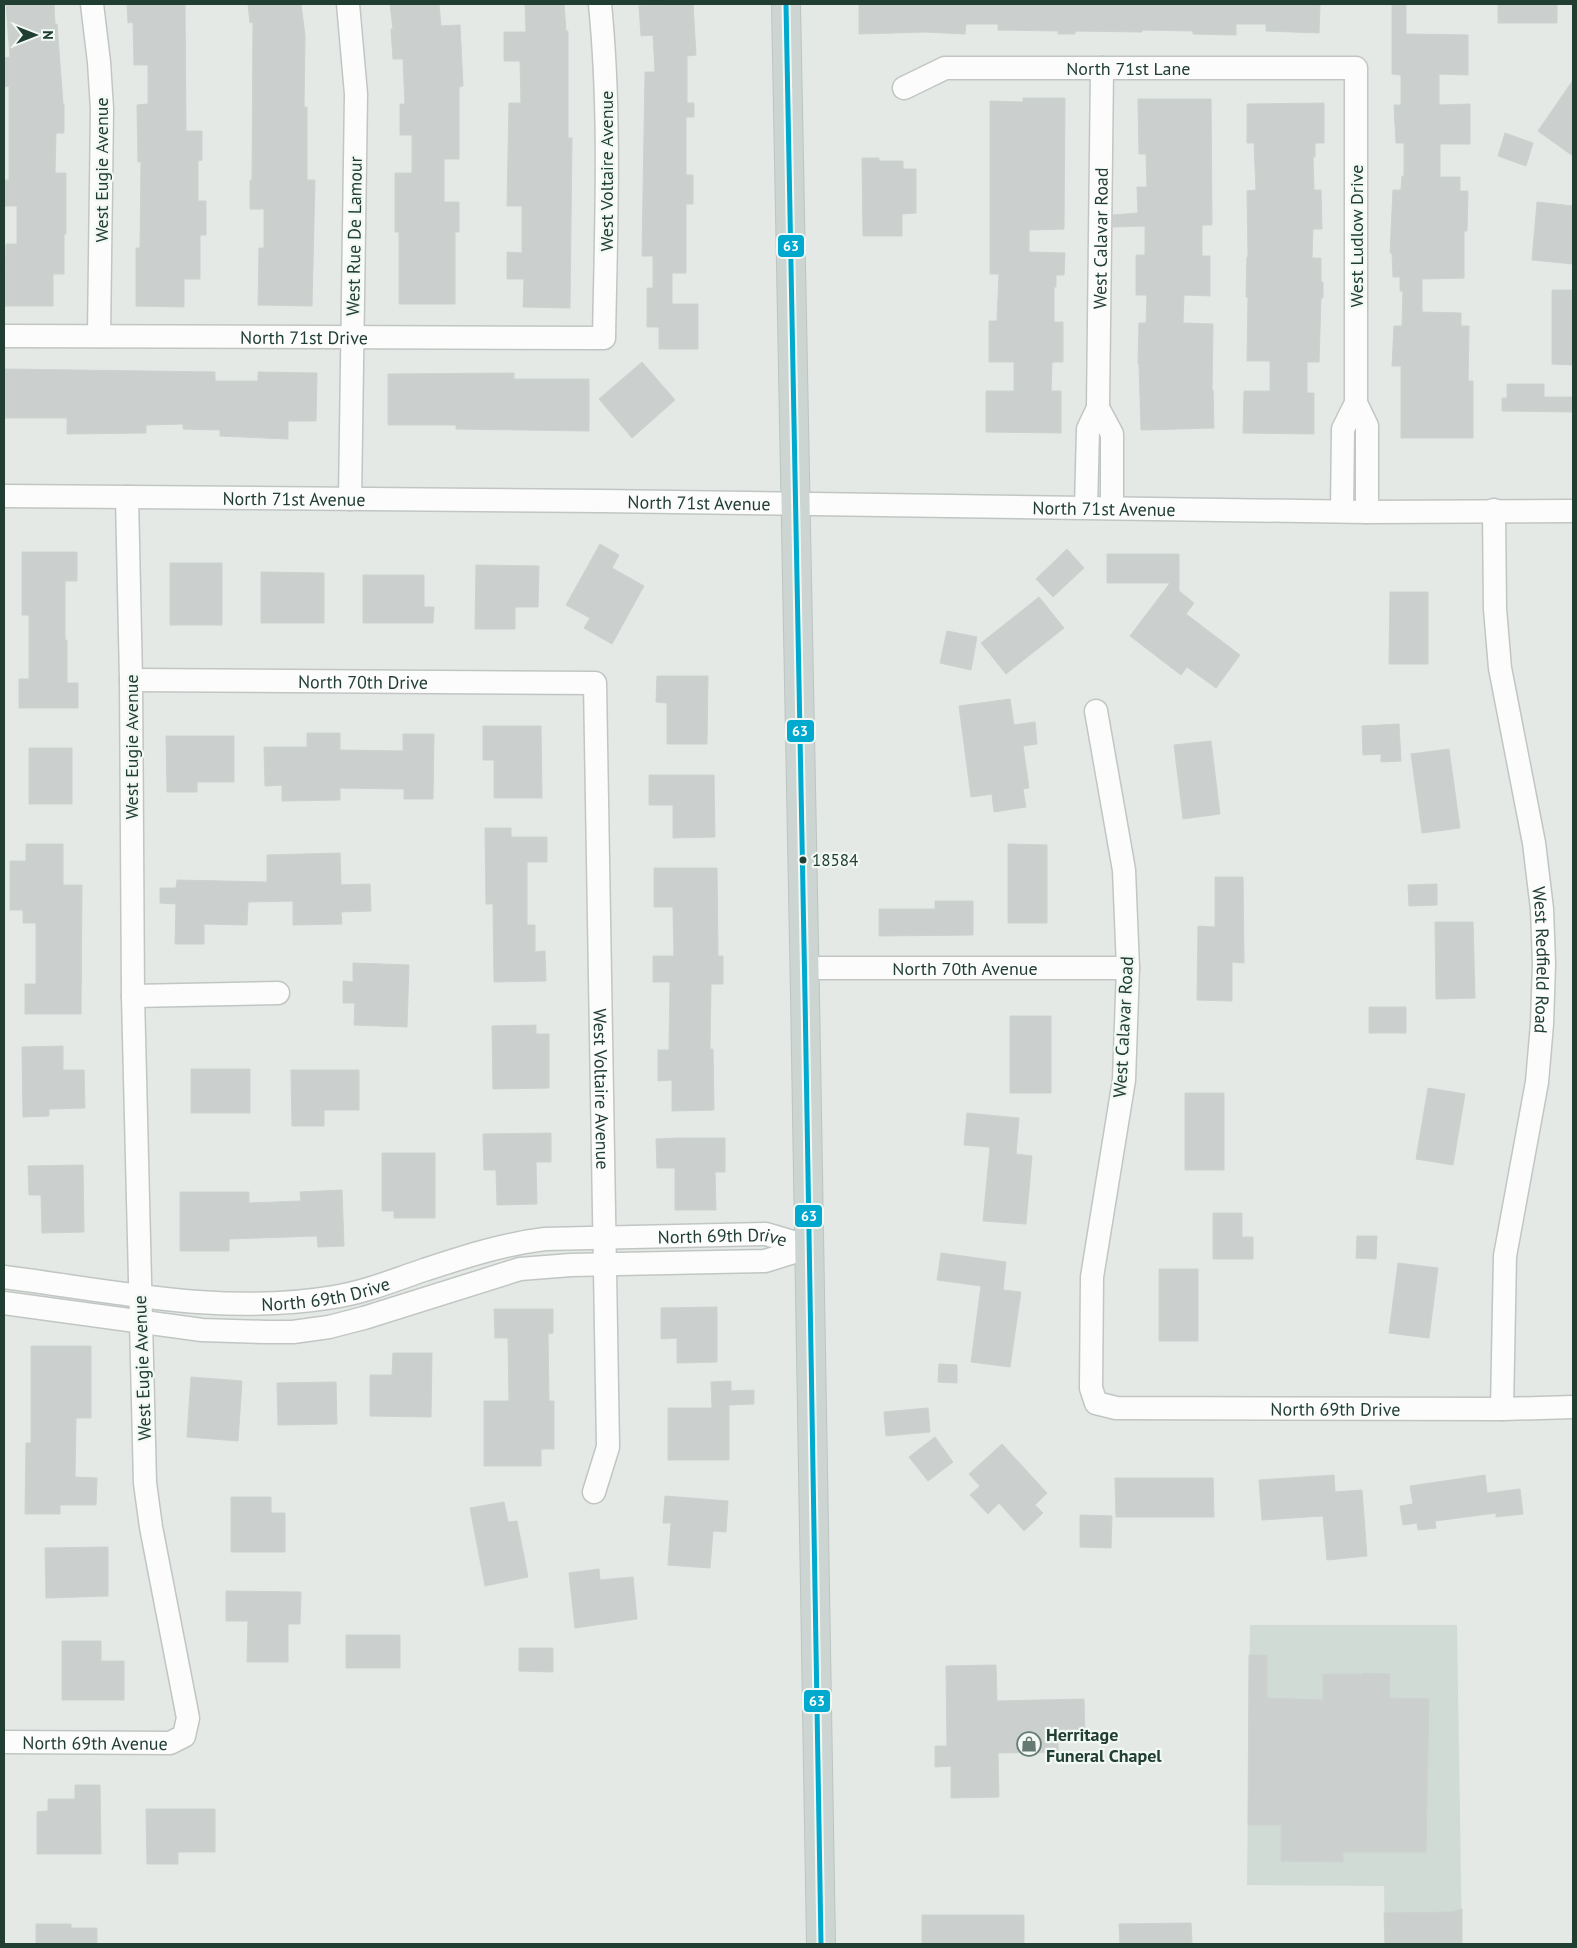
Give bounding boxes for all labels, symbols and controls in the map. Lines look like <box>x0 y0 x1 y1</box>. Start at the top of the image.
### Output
north arrow <box>10 10 60 60</box>
text: N <box>39 30 57 40</box>
street label: North 71st Lane <box>1066 57 1191 80</box>
street label: West Voltaire Avenue <box>595 91 618 251</box>
street label: West Eugie Avenue <box>90 97 113 243</box>
street label: West Rue De Lamour <box>341 156 367 316</box>
street label: West Ludlow Drive <box>1345 165 1368 307</box>
street label: West Calavar Road <box>1088 167 1112 309</box>
line badge: 63 <box>777 234 805 258</box>
text: 63 <box>783 237 799 255</box>
street label: North 71st Drive <box>240 325 368 349</box>
street label: North 71st Avenue <box>222 486 366 511</box>
street label: North 71st Avenue <box>627 490 771 515</box>
street label: North 71st Avenue <box>1032 496 1176 521</box>
street label: North 70th Drive <box>298 670 428 693</box>
street label: West Eugie Avenue <box>120 674 143 820</box>
line badge: 63 <box>786 719 815 743</box>
text: 63 <box>792 722 808 740</box>
place label: 18584 <box>812 849 858 871</box>
marker: 18584 <box>798 855 808 865</box>
street label: West Redfield Road <box>1528 885 1556 1035</box>
street label: West Calavar Road <box>1108 956 1138 1098</box>
street label: North 70th Avenue <box>892 957 1038 980</box>
street label: West Voltaire Avenue <box>589 1008 615 1170</box>
line badge: 63 <box>794 1204 823 1228</box>
text: 63 <box>801 1207 817 1225</box>
street label: North 69th Drive <box>657 1223 790 1251</box>
street label: North 69th Drive <box>261 1271 393 1315</box>
street label: West Eugie Avenue <box>128 1295 156 1441</box>
street label: North 69th Drive <box>1270 1397 1400 1420</box>
line badge: 63 <box>803 1689 831 1713</box>
text: 63 <box>809 1692 825 1710</box>
place label: Herritage Funeral Chapel <box>1046 1723 1162 1767</box>
street label: North 69th Avenue <box>22 1731 168 1754</box>
shop icon: Herritage Funeral Chapel <box>1016 1731 1042 1757</box>

